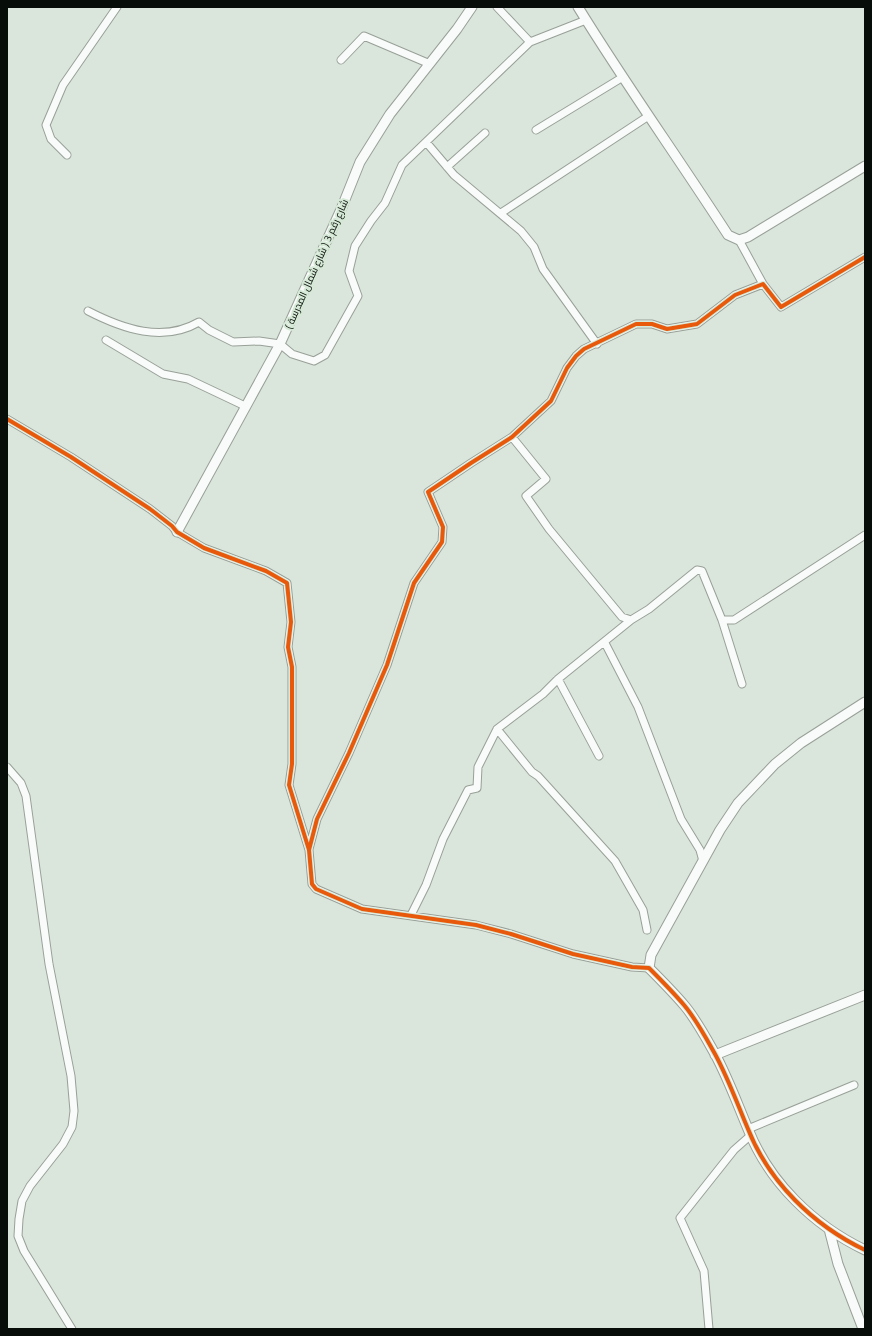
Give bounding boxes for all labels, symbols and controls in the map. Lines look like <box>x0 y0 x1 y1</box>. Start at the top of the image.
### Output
street label: شارع رقم 3 ( شارع شمال المدرسة ) <box>283 198 352 332</box>

